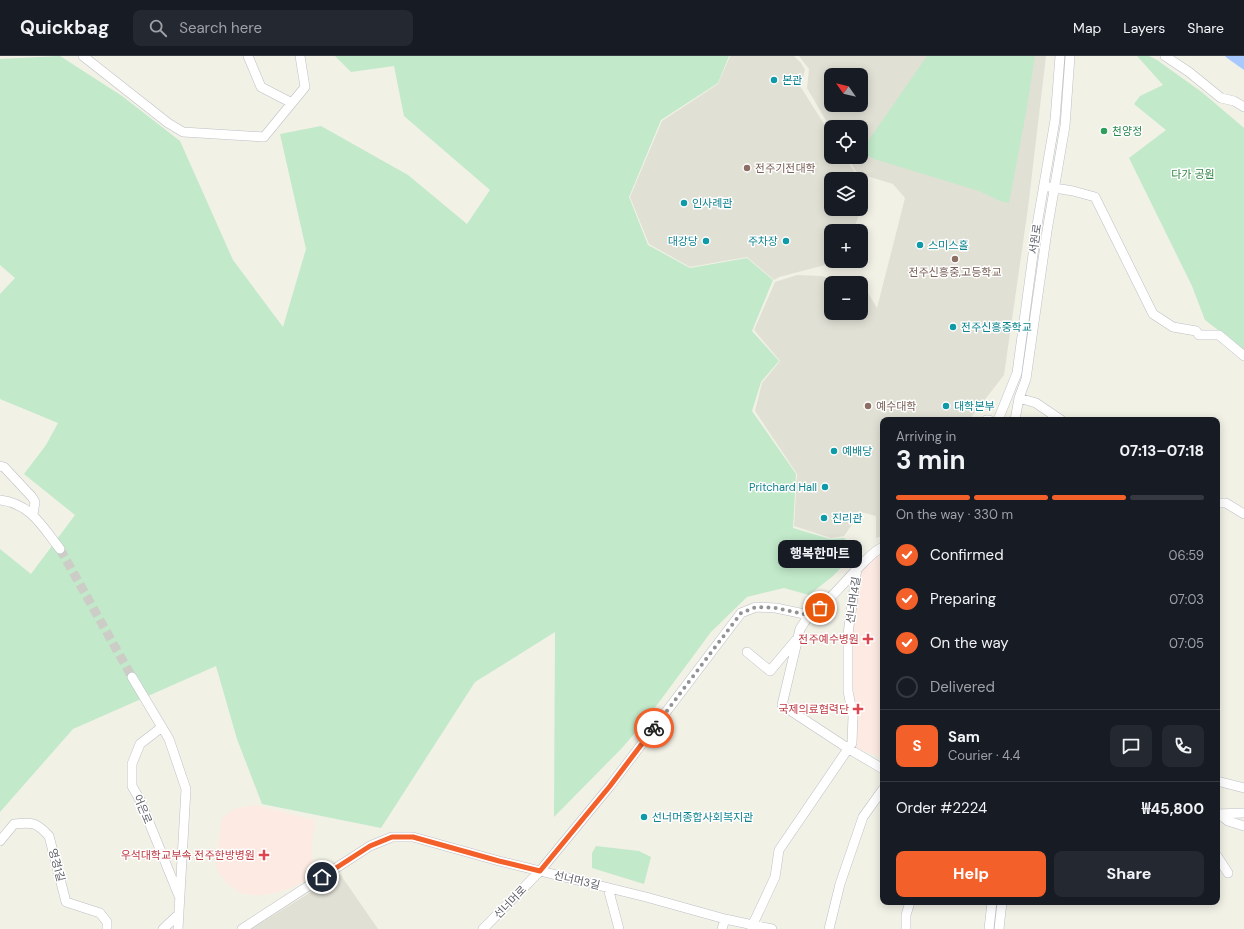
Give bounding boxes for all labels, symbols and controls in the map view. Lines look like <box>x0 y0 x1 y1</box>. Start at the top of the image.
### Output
search box <box>133 10 413 46</box>
text: Quickbag <box>20 15 109 40</box>
icon: search <box>147 17 169 39</box>
text: Search here <box>179 18 262 38</box>
text: Map <box>1073 19 1101 37</box>
text: Layers <box>1123 19 1165 37</box>
text: Share <box>1187 19 1224 37</box>
north arrow <box>824 68 868 112</box>
map controls <box>824 68 868 320</box>
place label: 본관 <box>782 73 802 87</box>
marker: 본관 <box>769 75 779 85</box>
button: locate <box>824 120 868 164</box>
place label: 천양정 <box>1112 124 1142 138</box>
marker: 천양정 <box>1099 126 1109 136</box>
place label: 전주기전대학 <box>755 161 816 175</box>
marker: 전주기전대학 <box>742 163 752 173</box>
park label: 다가 공원 <box>1171 167 1215 181</box>
button: layers <box>824 172 868 216</box>
place label: 인사례관 <box>692 196 732 210</box>
marker: 인사례관 <box>679 198 689 208</box>
street label: 서원로 <box>1026 223 1044 255</box>
button: + <box>824 224 868 268</box>
place label: 대강당 <box>668 234 698 248</box>
place label: 주차장 <box>748 234 778 248</box>
marker: 대강당 <box>701 236 711 246</box>
marker: 주차장 <box>781 236 791 246</box>
place label: 스미스홀 <box>928 238 968 252</box>
marker: 스미스홀 <box>915 240 925 250</box>
marker: 전주신흥중,고등학교 <box>950 254 960 264</box>
place label: 전주신흥중,고등학교 <box>908 265 1002 279</box>
button: − <box>824 276 868 320</box>
place label: 전주신흥중학교 <box>961 320 1032 334</box>
marker: 전주신흥중학교 <box>948 322 958 332</box>
place label: 예수대학 <box>876 399 916 413</box>
place label: 대학본부 <box>954 399 994 413</box>
marker: 예수대학 <box>863 401 873 411</box>
marker: 대학본부 <box>941 401 951 411</box>
text: Arriving in <box>896 428 956 445</box>
text: 07:13–07:18 <box>1119 441 1204 461</box>
text: 3 min <box>896 443 965 477</box>
place label: 예배당 <box>842 444 872 458</box>
marker: 예배당 <box>829 446 839 456</box>
place label: Pritchard Hall <box>749 480 817 494</box>
marker: Pritchard Hall <box>820 482 830 492</box>
text: On the way · 330 m <box>896 506 1013 523</box>
place label: 진리관 <box>832 511 862 525</box>
marker: 진리관 <box>819 513 829 523</box>
callout: 행복한마트 <box>778 540 862 568</box>
icon: check <box>896 544 918 566</box>
text: 행복한마트 <box>790 545 850 562</box>
text: Confirmed <box>930 545 1004 565</box>
text: 06:59 <box>1169 547 1204 564</box>
street label: 선너머4길 <box>843 576 863 624</box>
icon: check <box>896 588 918 610</box>
text: Preparing <box>930 589 996 609</box>
pin <box>803 591 837 625</box>
text: 07:03 <box>1169 591 1204 608</box>
icon: bag <box>809 597 831 619</box>
place label: 전주예수병원 <box>798 632 859 646</box>
icon: check <box>896 632 918 654</box>
marker: 전주예수병원 <box>862 633 874 645</box>
text: On the way <box>930 633 1009 653</box>
text: 07:05 <box>1169 635 1204 652</box>
text: Delivered <box>930 677 995 697</box>
place label: 국제의료협력단 <box>778 702 849 716</box>
marker: 국제의료협력단 <box>852 703 864 715</box>
courier <box>634 708 674 748</box>
icon: bike <box>643 717 665 739</box>
button: chat <box>1110 725 1152 767</box>
button: phone <box>1162 725 1204 767</box>
text: Sam <box>948 727 980 747</box>
text: S <box>912 736 922 756</box>
text: Courier · 4.4 <box>948 747 1020 764</box>
street label: 어은로 <box>131 792 155 826</box>
text: Order #2224 <box>896 798 987 818</box>
text: ₩45,800 <box>1142 799 1204 819</box>
place label: 선너머종합사회복지관 <box>652 810 753 824</box>
marker: 선너머종합사회복지관 <box>639 812 649 822</box>
street label: 영경1길 <box>46 847 68 883</box>
place label: 우석대학교부속 전주한방병원 <box>121 848 255 862</box>
marker: 우석대학교부속 전주한방병원 <box>258 849 270 861</box>
button: Help <box>896 851 1046 897</box>
button: Share <box>1054 851 1204 897</box>
pin <box>305 860 339 894</box>
icon: home <box>311 866 333 888</box>
street label: 선너머3길 <box>553 868 601 892</box>
street label: 선너머로 <box>491 883 529 921</box>

